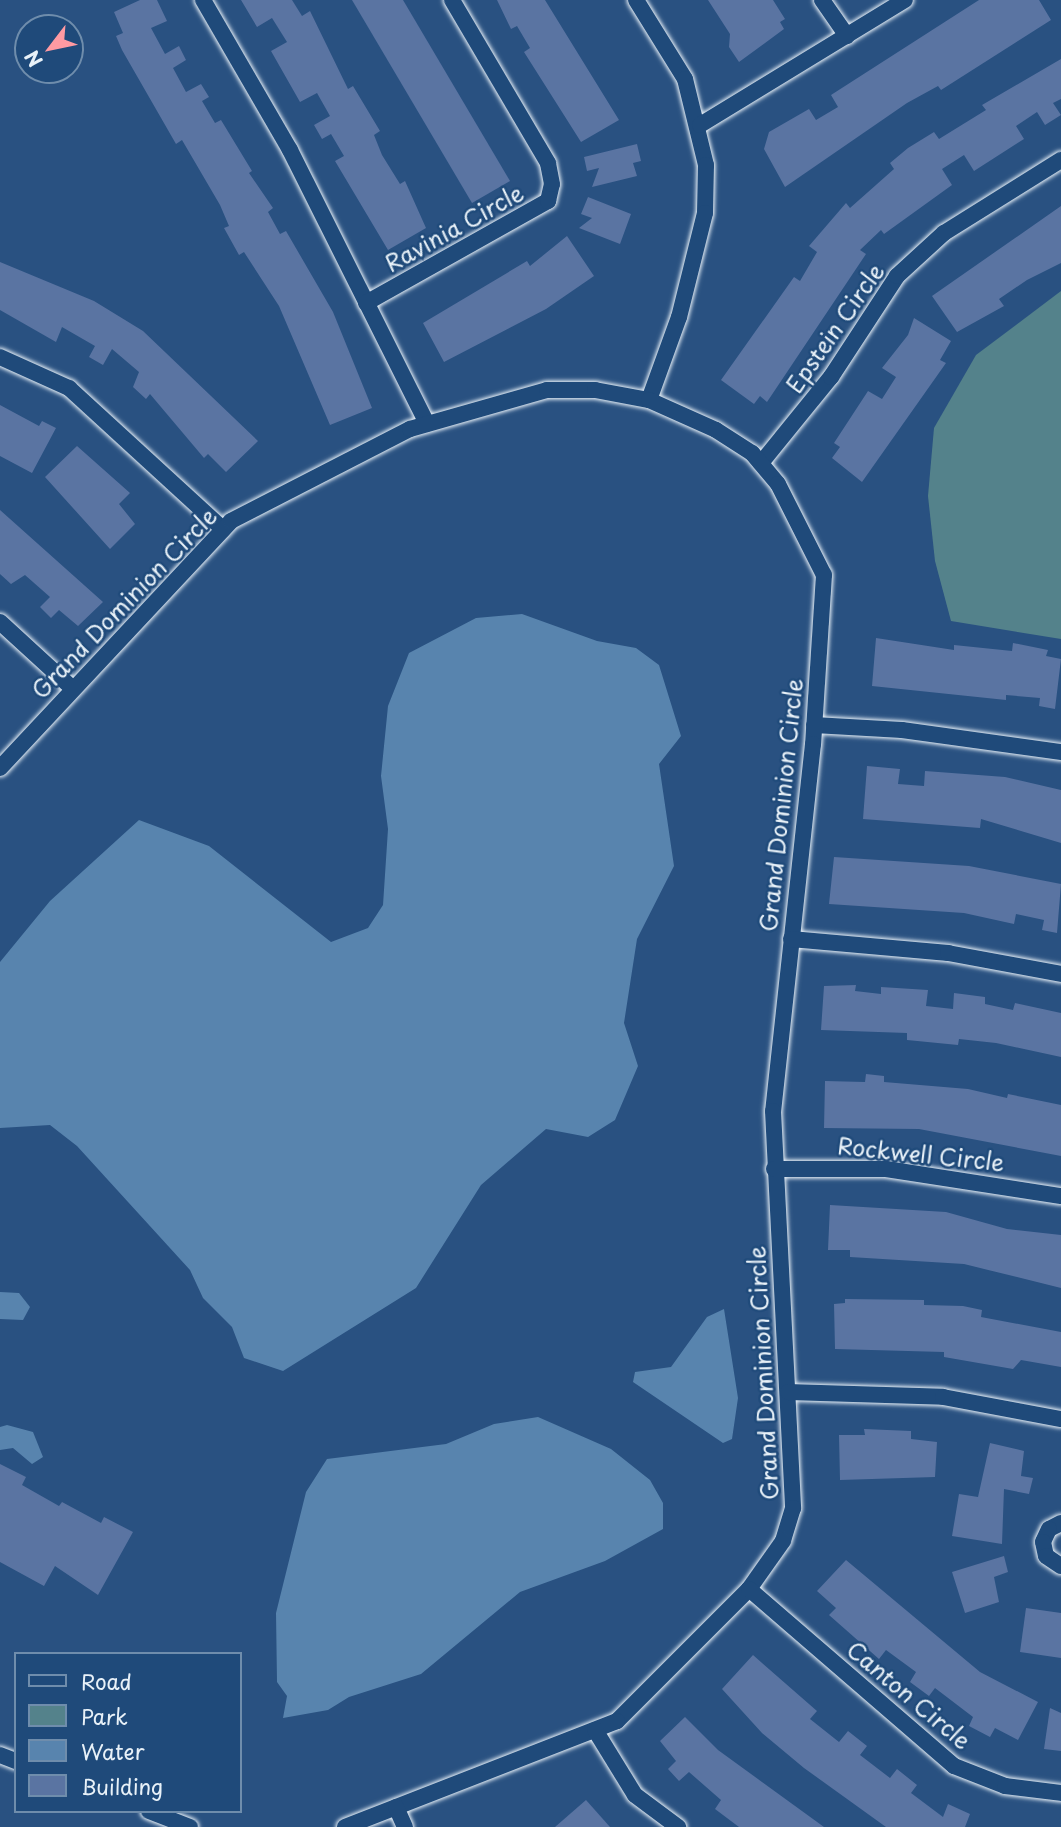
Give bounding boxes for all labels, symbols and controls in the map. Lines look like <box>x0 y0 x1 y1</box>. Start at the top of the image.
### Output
north arrow <box>14 14 84 84</box>
text: N <box>17 45 49 73</box>
street label: Ravinia Circle <box>379 178 529 278</box>
street label: Epstein Circle <box>780 257 890 399</box>
street label: Grand Dominion Circle <box>25 501 223 705</box>
street label: Grand Dominion Circle <box>754 676 808 934</box>
street label: Rockwell Circle <box>835 1131 1007 1177</box>
street label: Grand Dominion Circle <box>743 1244 783 1502</box>
street label: Canton Circle <box>841 1635 977 1755</box>
legend <box>14 1652 242 1813</box>
text: Road <box>81 1665 132 1697</box>
text: Park <box>81 1700 128 1732</box>
text: Water <box>81 1735 144 1767</box>
text: Building <box>81 1770 163 1802</box>

